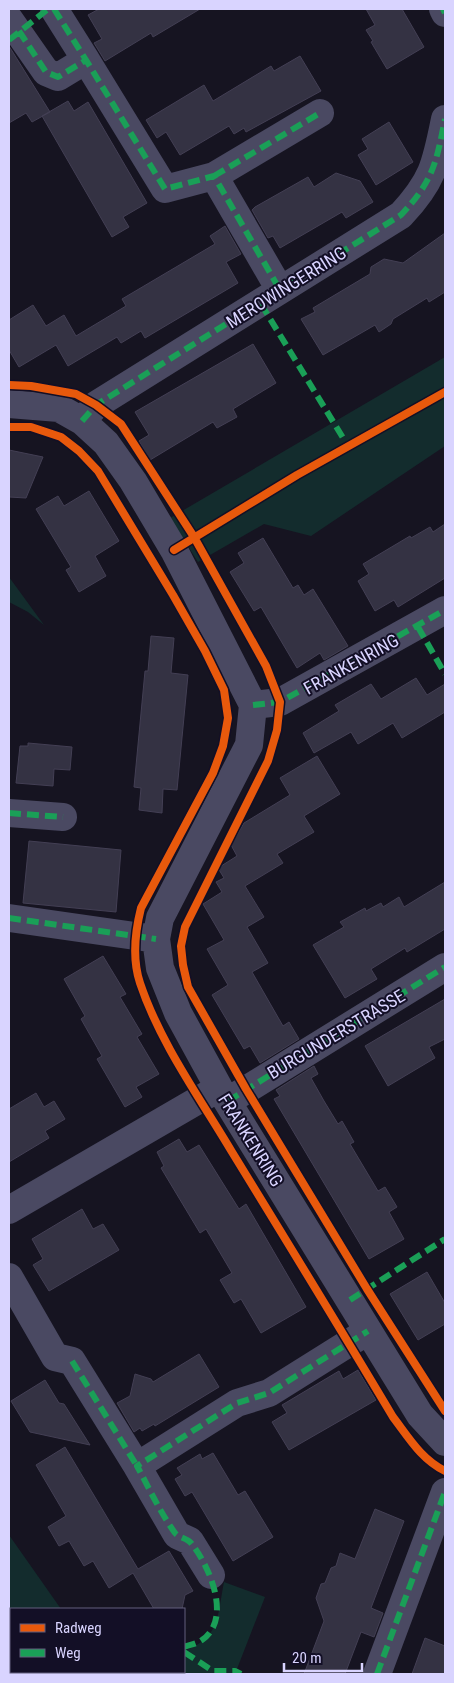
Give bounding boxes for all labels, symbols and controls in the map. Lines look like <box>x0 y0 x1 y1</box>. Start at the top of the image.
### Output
street label: MEROWINGERRING <box>222 242 350 332</box>
street label: FRANKENRING <box>300 629 402 699</box>
street label: BURGUNDERSTRASSE <box>264 985 408 1083</box>
street label: FRANKENRING <box>214 1090 288 1190</box>
legend <box>10 1608 185 1673</box>
text: Radweg <box>55 1619 102 1637</box>
scale bar <box>284 1640 362 1672</box>
text: Weg <box>55 1644 81 1662</box>
text: 20 m <box>292 1649 322 1667</box>

